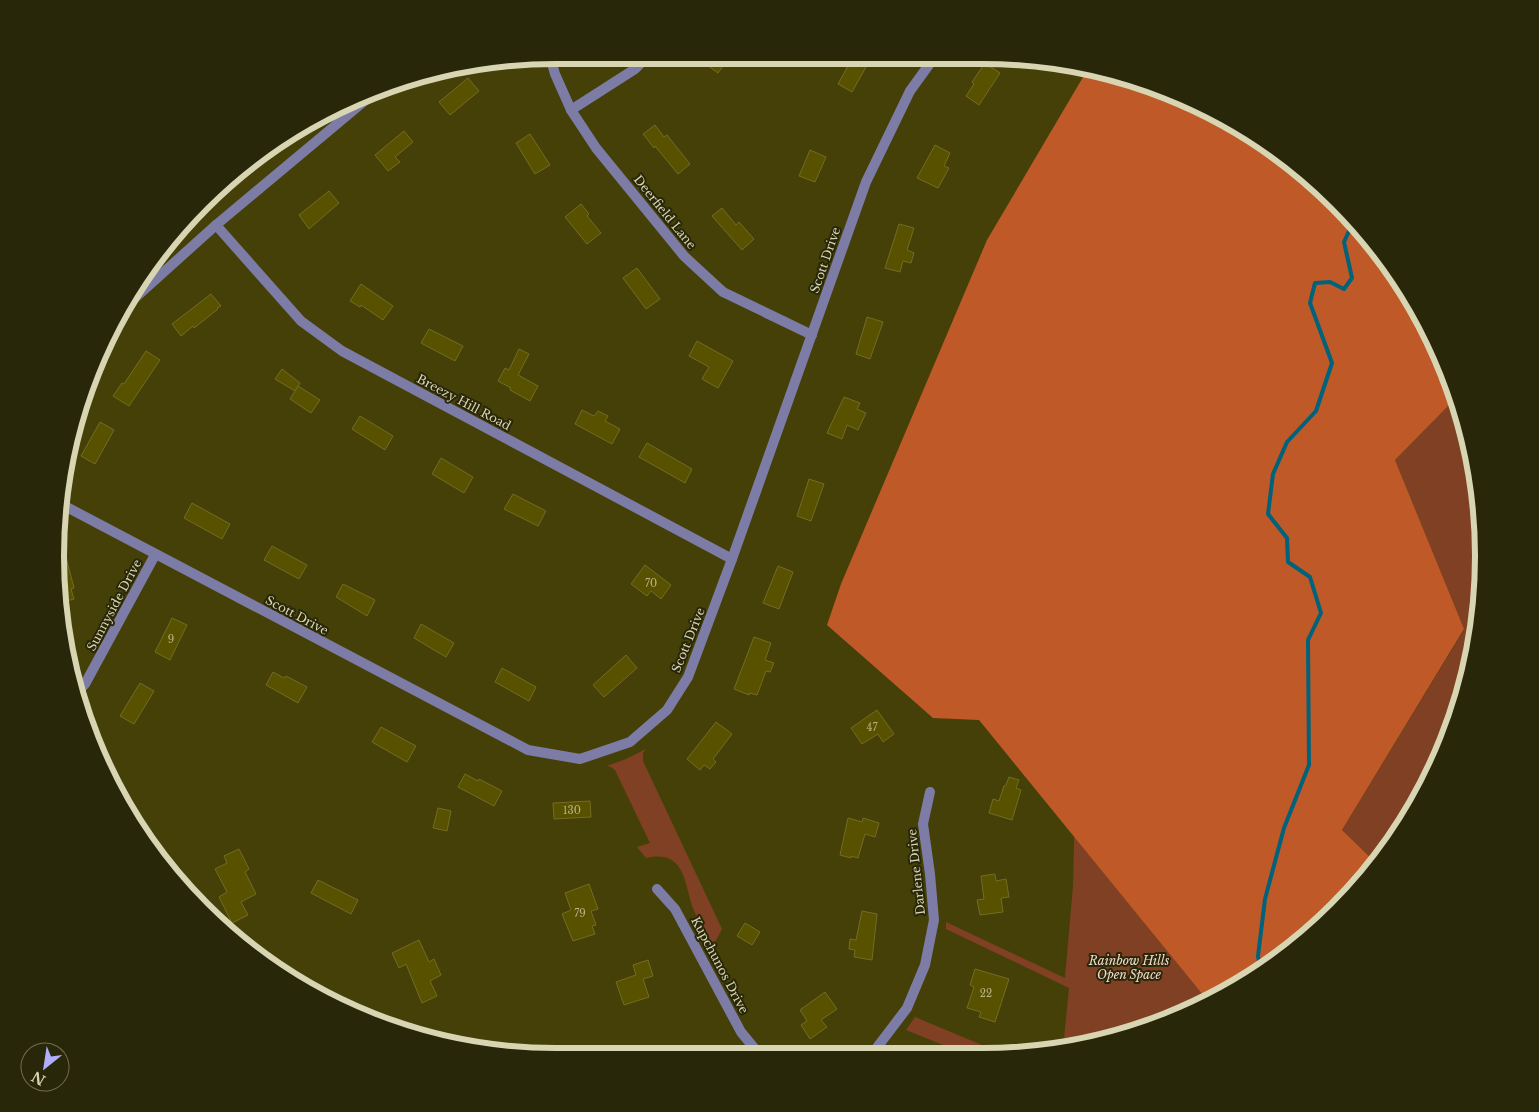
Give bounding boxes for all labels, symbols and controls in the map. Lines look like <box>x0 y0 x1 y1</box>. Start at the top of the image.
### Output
street label: Deerfield Lane <box>631 172 699 252</box>
street label: Scott Drive <box>807 225 843 295</box>
street label: Breezy Hill Road <box>414 371 514 433</box>
street label: Sunnyside Drive <box>83 556 145 653</box>
house number: 70 <box>645 577 657 590</box>
street label: Scott Drive <box>263 592 331 638</box>
street label: Scott Drive <box>668 605 708 675</box>
house number: 9 <box>168 633 174 646</box>
house number: 47 <box>867 721 878 734</box>
house number: 130 <box>563 804 581 817</box>
street label: Darlene Drive <box>904 828 928 916</box>
house number: 79 <box>574 907 586 920</box>
street label: Kupchunos Drive <box>688 914 752 1016</box>
park label: Rainbow Hills Open Space <box>1088 953 1170 982</box>
house number: 22 <box>980 987 992 1000</box>
north arrow <box>20 1042 70 1092</box>
text: N <box>28 1067 49 1089</box>

